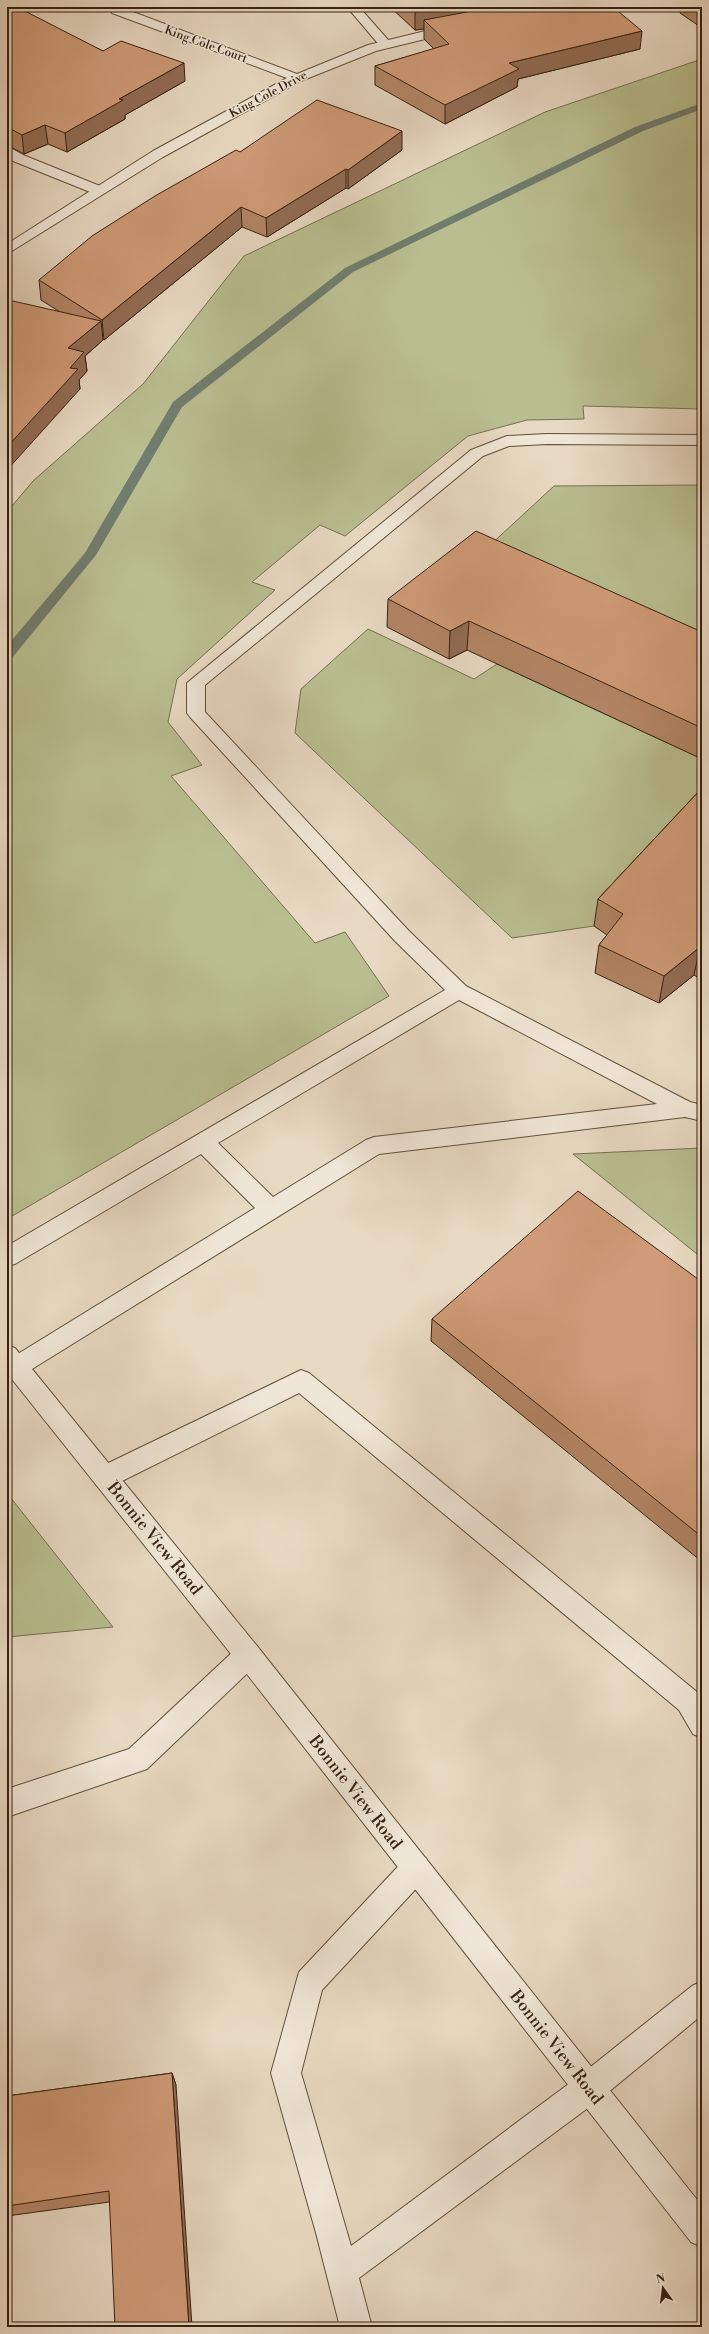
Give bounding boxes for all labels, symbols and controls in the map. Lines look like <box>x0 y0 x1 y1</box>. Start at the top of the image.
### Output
street label: King Cole Court <box>162 23 250 67</box>
street label: King Cole Drive <box>227 68 310 121</box>
street label: Bonnie View Road <box>101 1477 207 1600</box>
street label: Bonnie View Road <box>303 1730 407 1855</box>
street label: Bonnie View Road <box>504 1985 608 2110</box>
north arrow <box>643 2268 683 2308</box>
text: N <box>655 2271 667 2287</box>

